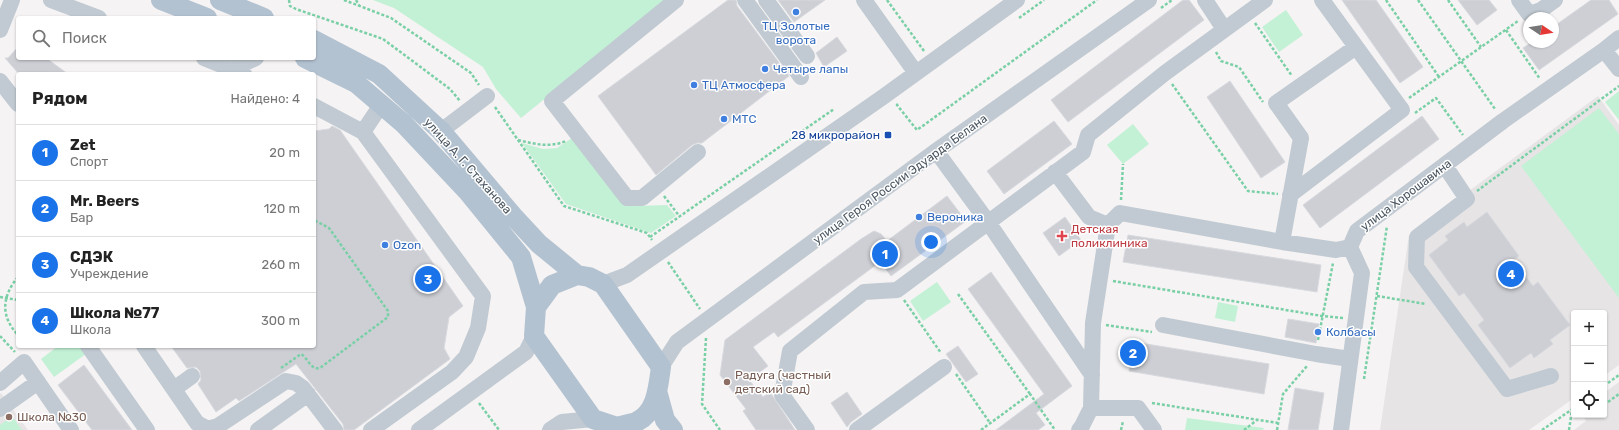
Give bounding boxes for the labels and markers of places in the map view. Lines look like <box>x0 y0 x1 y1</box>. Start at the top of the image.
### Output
marker: ТЦ Золотые ворота <box>791 7 801 17</box>
place label: ТЦ Золотые ворота <box>762 19 830 47</box>
place label: Четыре лапы <box>773 62 848 76</box>
marker: Четыре лапы <box>760 64 770 74</box>
place label: ТЦ Атмосфера <box>702 78 786 92</box>
marker: ТЦ Атмосфера <box>689 80 699 90</box>
place label: МТС <box>732 112 756 126</box>
marker: МТС <box>719 114 729 124</box>
place label: 28 микрорайон <box>791 128 880 142</box>
marker: 28 микрорайон <box>883 130 893 140</box>
place label: Вероника <box>927 210 983 224</box>
marker: Вероника <box>914 212 924 222</box>
place label: Детская поликлиника <box>1071 222 1148 250</box>
marker: Детская поликлиника <box>1056 230 1068 242</box>
place label: Ozon <box>393 238 421 252</box>
pin: 1 <box>872 239 898 269</box>
marker: Ozon <box>380 240 390 250</box>
pin: 4 <box>1498 259 1524 289</box>
pin: 3 <box>415 264 441 294</box>
place label: Колбасы <box>1326 325 1376 339</box>
marker: Колбасы <box>1313 327 1323 337</box>
pin: 2 <box>1120 338 1146 368</box>
place label: Радуга (частный детский сад) <box>735 368 831 396</box>
marker: Радуга (частный детский сад) <box>722 377 732 387</box>
place label: Школа №30 <box>17 410 87 424</box>
marker: Школа №30 <box>4 412 14 422</box>

